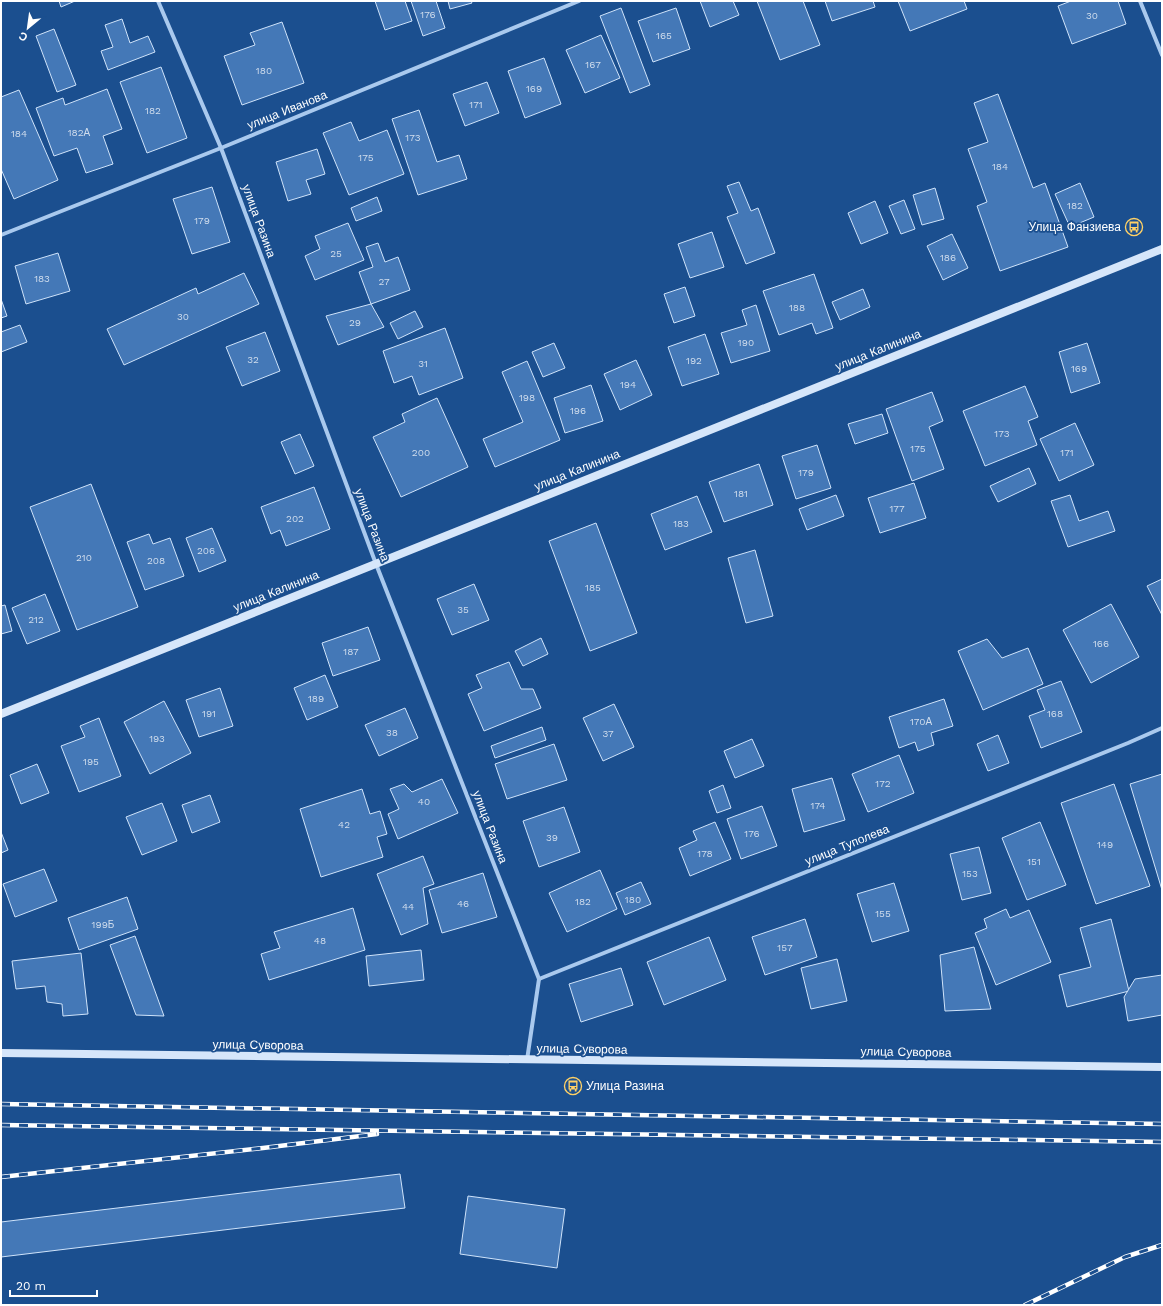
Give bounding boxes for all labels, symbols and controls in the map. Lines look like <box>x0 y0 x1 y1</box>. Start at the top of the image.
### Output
north arrow <box>8 8 48 48</box>
house number: 176 <box>420 9 436 20</box>
house number: 30 <box>1086 10 1098 21</box>
text: С <box>17 29 30 44</box>
house number: 165 <box>656 30 672 41</box>
house number: 167 <box>585 59 601 70</box>
house number: 180 <box>256 65 272 76</box>
house number: 169 <box>526 83 542 94</box>
street label: улица Иванова <box>245 87 329 132</box>
house number: 171 <box>469 99 483 110</box>
house number: 182 <box>145 105 161 116</box>
house number: 182А <box>68 127 91 138</box>
house number: 184 <box>11 128 27 139</box>
house number: 173 <box>405 132 421 143</box>
house number: 175 <box>358 152 374 163</box>
house number: 184 <box>992 161 1008 172</box>
street label: улица Разина <box>239 183 279 260</box>
house number: 182 <box>1067 200 1083 211</box>
house number: 179 <box>194 215 210 226</box>
bus stop icon: Улица Фанзиева <box>1124 217 1144 237</box>
place label: Улица Фанзиева <box>1029 220 1121 234</box>
house number: 25 <box>330 248 342 259</box>
house number: 186 <box>940 252 956 263</box>
house number: 183 <box>34 273 50 284</box>
house number: 27 <box>378 276 390 287</box>
house number: 188 <box>789 302 805 313</box>
house number: 30 <box>177 311 189 322</box>
house number: 29 <box>349 317 361 328</box>
street label: улица Калинина <box>833 326 923 374</box>
house number: 190 <box>738 337 754 348</box>
house number: 32 <box>247 354 259 365</box>
house number: 192 <box>686 355 702 366</box>
house number: 31 <box>418 358 428 369</box>
house number: 169 <box>1071 363 1087 374</box>
house number: 194 <box>620 379 636 390</box>
house number: 198 <box>519 392 535 403</box>
house number: 196 <box>570 405 586 416</box>
house number: 173 <box>994 428 1010 439</box>
house number: 175 <box>910 443 926 454</box>
street label: улица Калинина <box>532 446 622 494</box>
house number: 200 <box>412 447 430 458</box>
house number: 171 <box>1060 447 1074 458</box>
house number: 179 <box>798 467 814 478</box>
street label: улица Разина <box>352 487 392 564</box>
house number: 181 <box>734 488 748 499</box>
house number: 177 <box>889 503 905 514</box>
house number: 202 <box>286 513 304 524</box>
house number: 183 <box>673 518 689 529</box>
house number: 206 <box>197 545 215 556</box>
house number: 210 <box>76 552 92 563</box>
house number: 208 <box>147 555 165 566</box>
street label: улица Калинина <box>231 567 321 615</box>
house number: 185 <box>585 582 601 593</box>
house number: 35 <box>457 604 469 615</box>
house number: 212 <box>28 614 44 625</box>
house number: 166 <box>1093 638 1109 649</box>
house number: 187 <box>343 646 359 657</box>
house number: 189 <box>308 693 324 704</box>
house number: 191 <box>202 708 216 719</box>
house number: 168 <box>1047 708 1063 719</box>
house number: 170А <box>910 716 932 727</box>
house number: 38 <box>386 727 398 738</box>
house number: 37 <box>602 728 614 739</box>
house number: 193 <box>149 733 165 744</box>
house number: 195 <box>83 756 99 767</box>
house number: 172 <box>875 778 891 789</box>
street label: улица Разина <box>470 789 510 866</box>
house number: 40 <box>418 796 430 807</box>
house number: 174 <box>811 800 825 811</box>
house number: 42 <box>338 819 350 830</box>
street label: улица Туполева <box>803 822 891 868</box>
house number: 176 <box>744 828 760 839</box>
house number: 39 <box>546 832 558 843</box>
house number: 149 <box>1097 839 1113 850</box>
house number: 178 <box>697 848 713 859</box>
house number: 151 <box>1027 856 1041 867</box>
house number: 153 <box>962 868 978 879</box>
house number: 180 <box>625 894 641 905</box>
house number: 182 <box>575 896 591 907</box>
house number: 46 <box>457 898 469 909</box>
house number: 44 <box>402 901 414 912</box>
house number: 155 <box>875 908 891 919</box>
house number: 199Б <box>92 919 115 930</box>
house number: 48 <box>314 935 326 946</box>
house number: 157 <box>777 942 793 953</box>
street label: улица Суворова <box>212 1037 304 1053</box>
street label: улица Суворова <box>536 1041 628 1057</box>
street label: улица Суворова <box>860 1044 952 1060</box>
bus stop icon: Улица Разина <box>563 1076 583 1096</box>
place label: Улица Разина <box>586 1079 664 1093</box>
scale bar <box>10 1272 97 1298</box>
text: 20 m <box>16 1279 46 1293</box>

